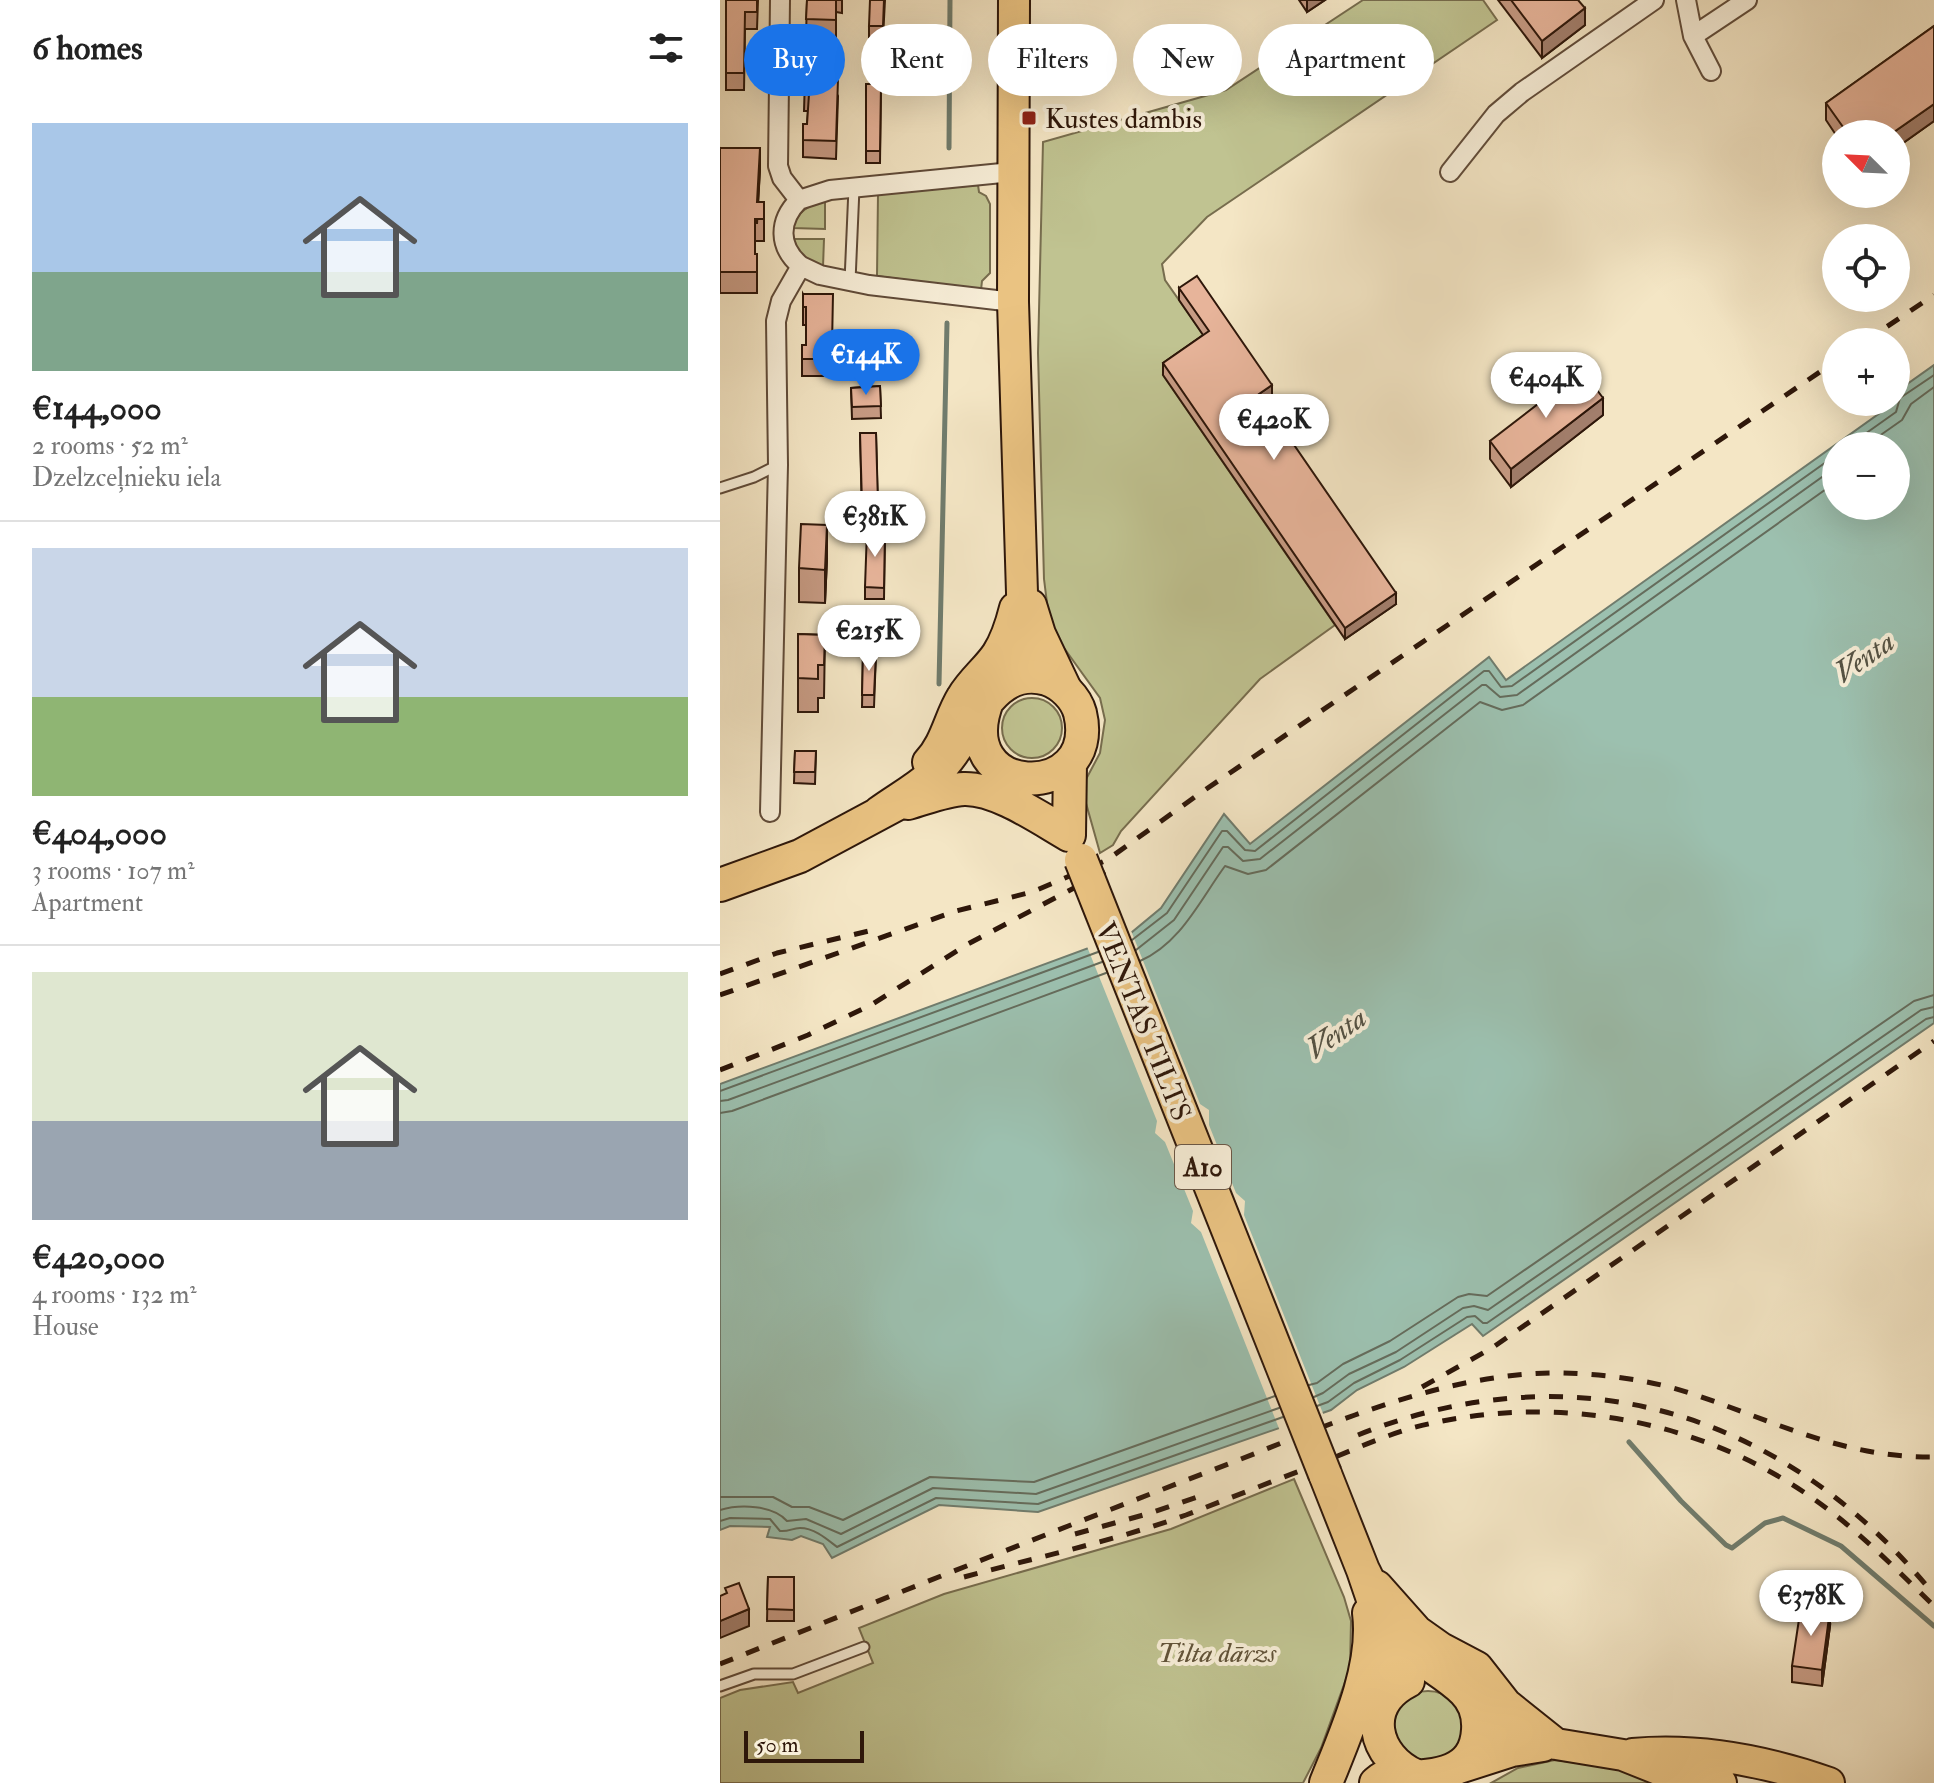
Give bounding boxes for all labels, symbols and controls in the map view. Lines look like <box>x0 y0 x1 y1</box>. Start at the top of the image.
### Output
chip: Buy <box>744 24 845 96</box>
chip: Rent <box>861 24 972 96</box>
chip: Filters <box>988 24 1117 96</box>
chip: New <box>1133 24 1242 96</box>
chip: Apartment <box>1258 24 1434 96</box>
icon: filters <box>644 26 688 70</box>
text: 6 homes <box>32 27 143 70</box>
place label: Kustes dambis <box>1045 102 1202 137</box>
marker: Kustes dambis <box>1020 109 1038 127</box>
north arrow <box>1822 120 1910 208</box>
map controls <box>1822 120 1910 520</box>
icon: home <box>288 175 432 319</box>
button: locate <box>1822 224 1910 312</box>
button: + <box>1822 328 1910 416</box>
pin: €144K <box>810 329 922 397</box>
text: €144K <box>831 339 901 371</box>
pin: €404K <box>1490 352 1602 420</box>
text: €404K <box>1509 362 1583 394</box>
text: €144,000 <box>32 387 162 430</box>
pin: €420K <box>1218 394 1330 462</box>
text: €420K <box>1237 404 1311 436</box>
text: 2 rooms · 52 m² <box>32 430 188 462</box>
button: − <box>1822 432 1910 520</box>
text: Dzelzceļnieku iela <box>32 462 221 494</box>
pin: €381K <box>819 491 931 559</box>
text: €381K <box>843 501 907 533</box>
icon: home <box>288 600 432 744</box>
pin: €215K <box>813 605 925 673</box>
text: €215K <box>835 615 903 647</box>
water label: Venta <box>1827 623 1902 691</box>
text: €404,000 <box>32 812 167 855</box>
text: 3 rooms · 107 m² <box>32 855 195 887</box>
text: Apartment <box>32 887 143 919</box>
street label: VENTAS TILTS <box>1087 917 1198 1126</box>
water label: Venta <box>1299 999 1374 1067</box>
icon: home <box>288 1024 432 1168</box>
road number: A10 <box>1175 1145 1231 1189</box>
text: €420,000 <box>32 1236 165 1279</box>
text: 4 rooms · 132 m² <box>32 1279 197 1311</box>
text: House <box>32 1311 99 1343</box>
pin: €378K <box>1755 1570 1867 1638</box>
text: €378K <box>1777 1580 1845 1612</box>
park label: Tilta dārzs <box>1158 1636 1277 1671</box>
scale bar <box>744 1727 864 1763</box>
text: 50 m <box>756 1731 798 1759</box>

